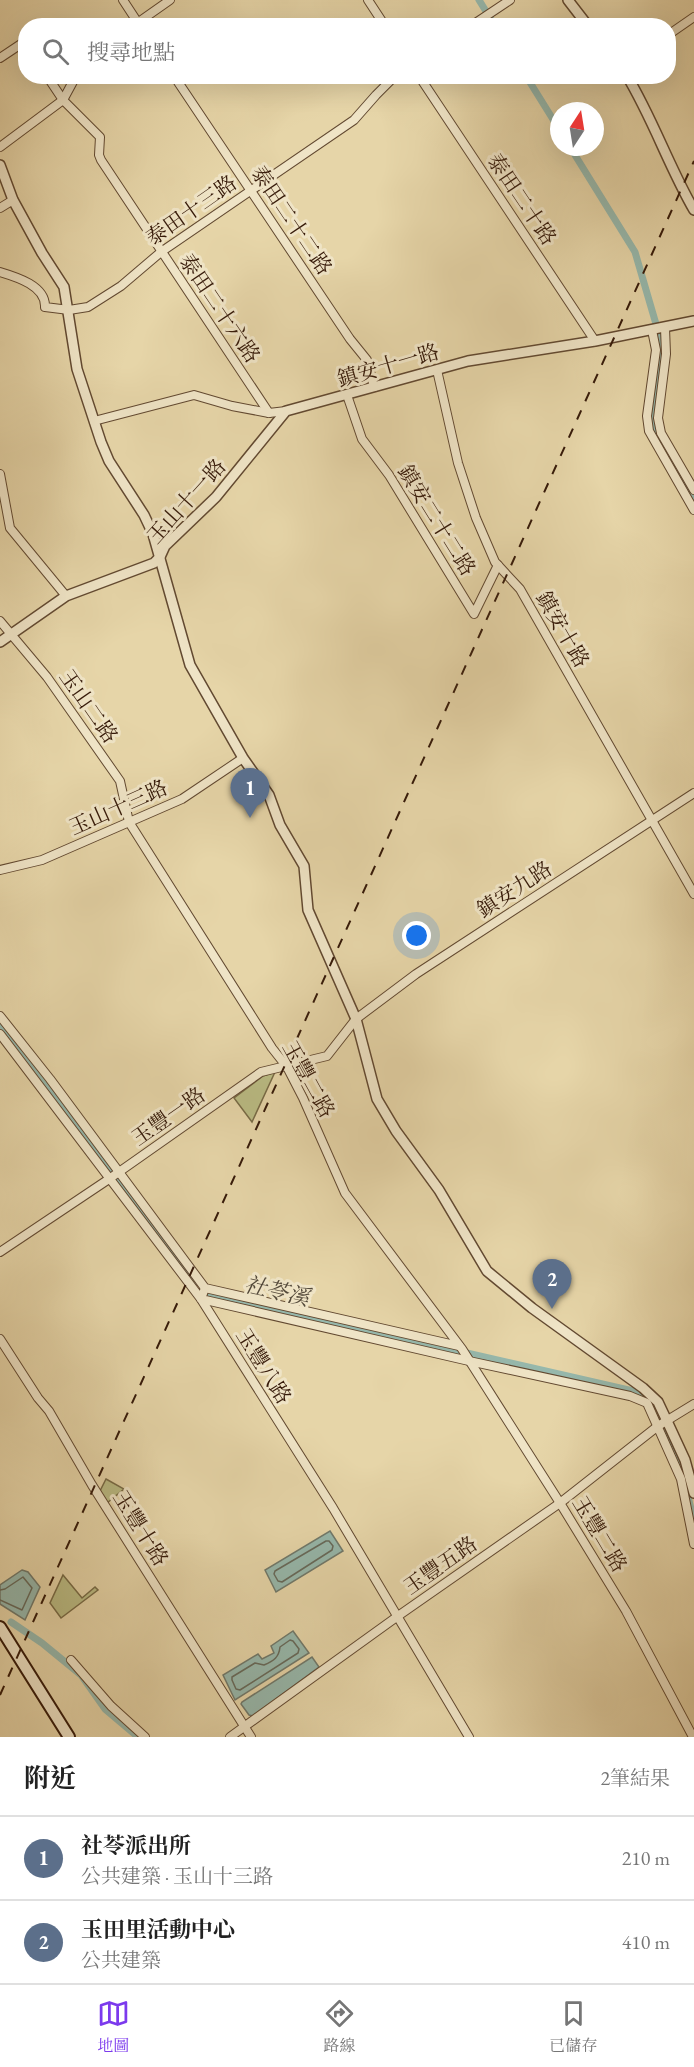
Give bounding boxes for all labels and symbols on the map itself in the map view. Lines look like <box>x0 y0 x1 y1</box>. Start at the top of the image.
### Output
north arrow <box>550 102 604 156</box>
street label: 泰田二十路 <box>481 148 563 250</box>
street label: 泰田二十二路 <box>246 160 338 280</box>
street label: 泰田十三路 <box>140 169 242 251</box>
street label: 泰田二十六路 <box>174 248 266 368</box>
street label: 鎮安十一路 <box>334 338 442 392</box>
street label: 玉山十一路 <box>141 453 231 549</box>
street label: 鎮安二十二路 <box>392 459 482 581</box>
street label: 鎮安十路 <box>530 586 596 672</box>
street label: 玉山二路 <box>54 664 124 748</box>
pin: 1 <box>230 768 270 818</box>
street label: 玉山十三路 <box>65 773 171 841</box>
street label: 鎮安九路 <box>471 855 557 923</box>
your location <box>402 921 431 950</box>
street label: 玉豐二路 <box>277 1036 341 1122</box>
street label: 玉豐一路 <box>126 1081 210 1151</box>
pin: 2 <box>532 1260 572 1309</box>
water label: 社苓溪 <box>242 1269 314 1313</box>
street label: 玉豐八路 <box>230 1323 298 1409</box>
street label: 玉豐十路 <box>107 1485 175 1571</box>
street label: 玉豐二路 <box>567 1491 633 1577</box>
street label: 玉豐五路 <box>398 1530 482 1600</box>

